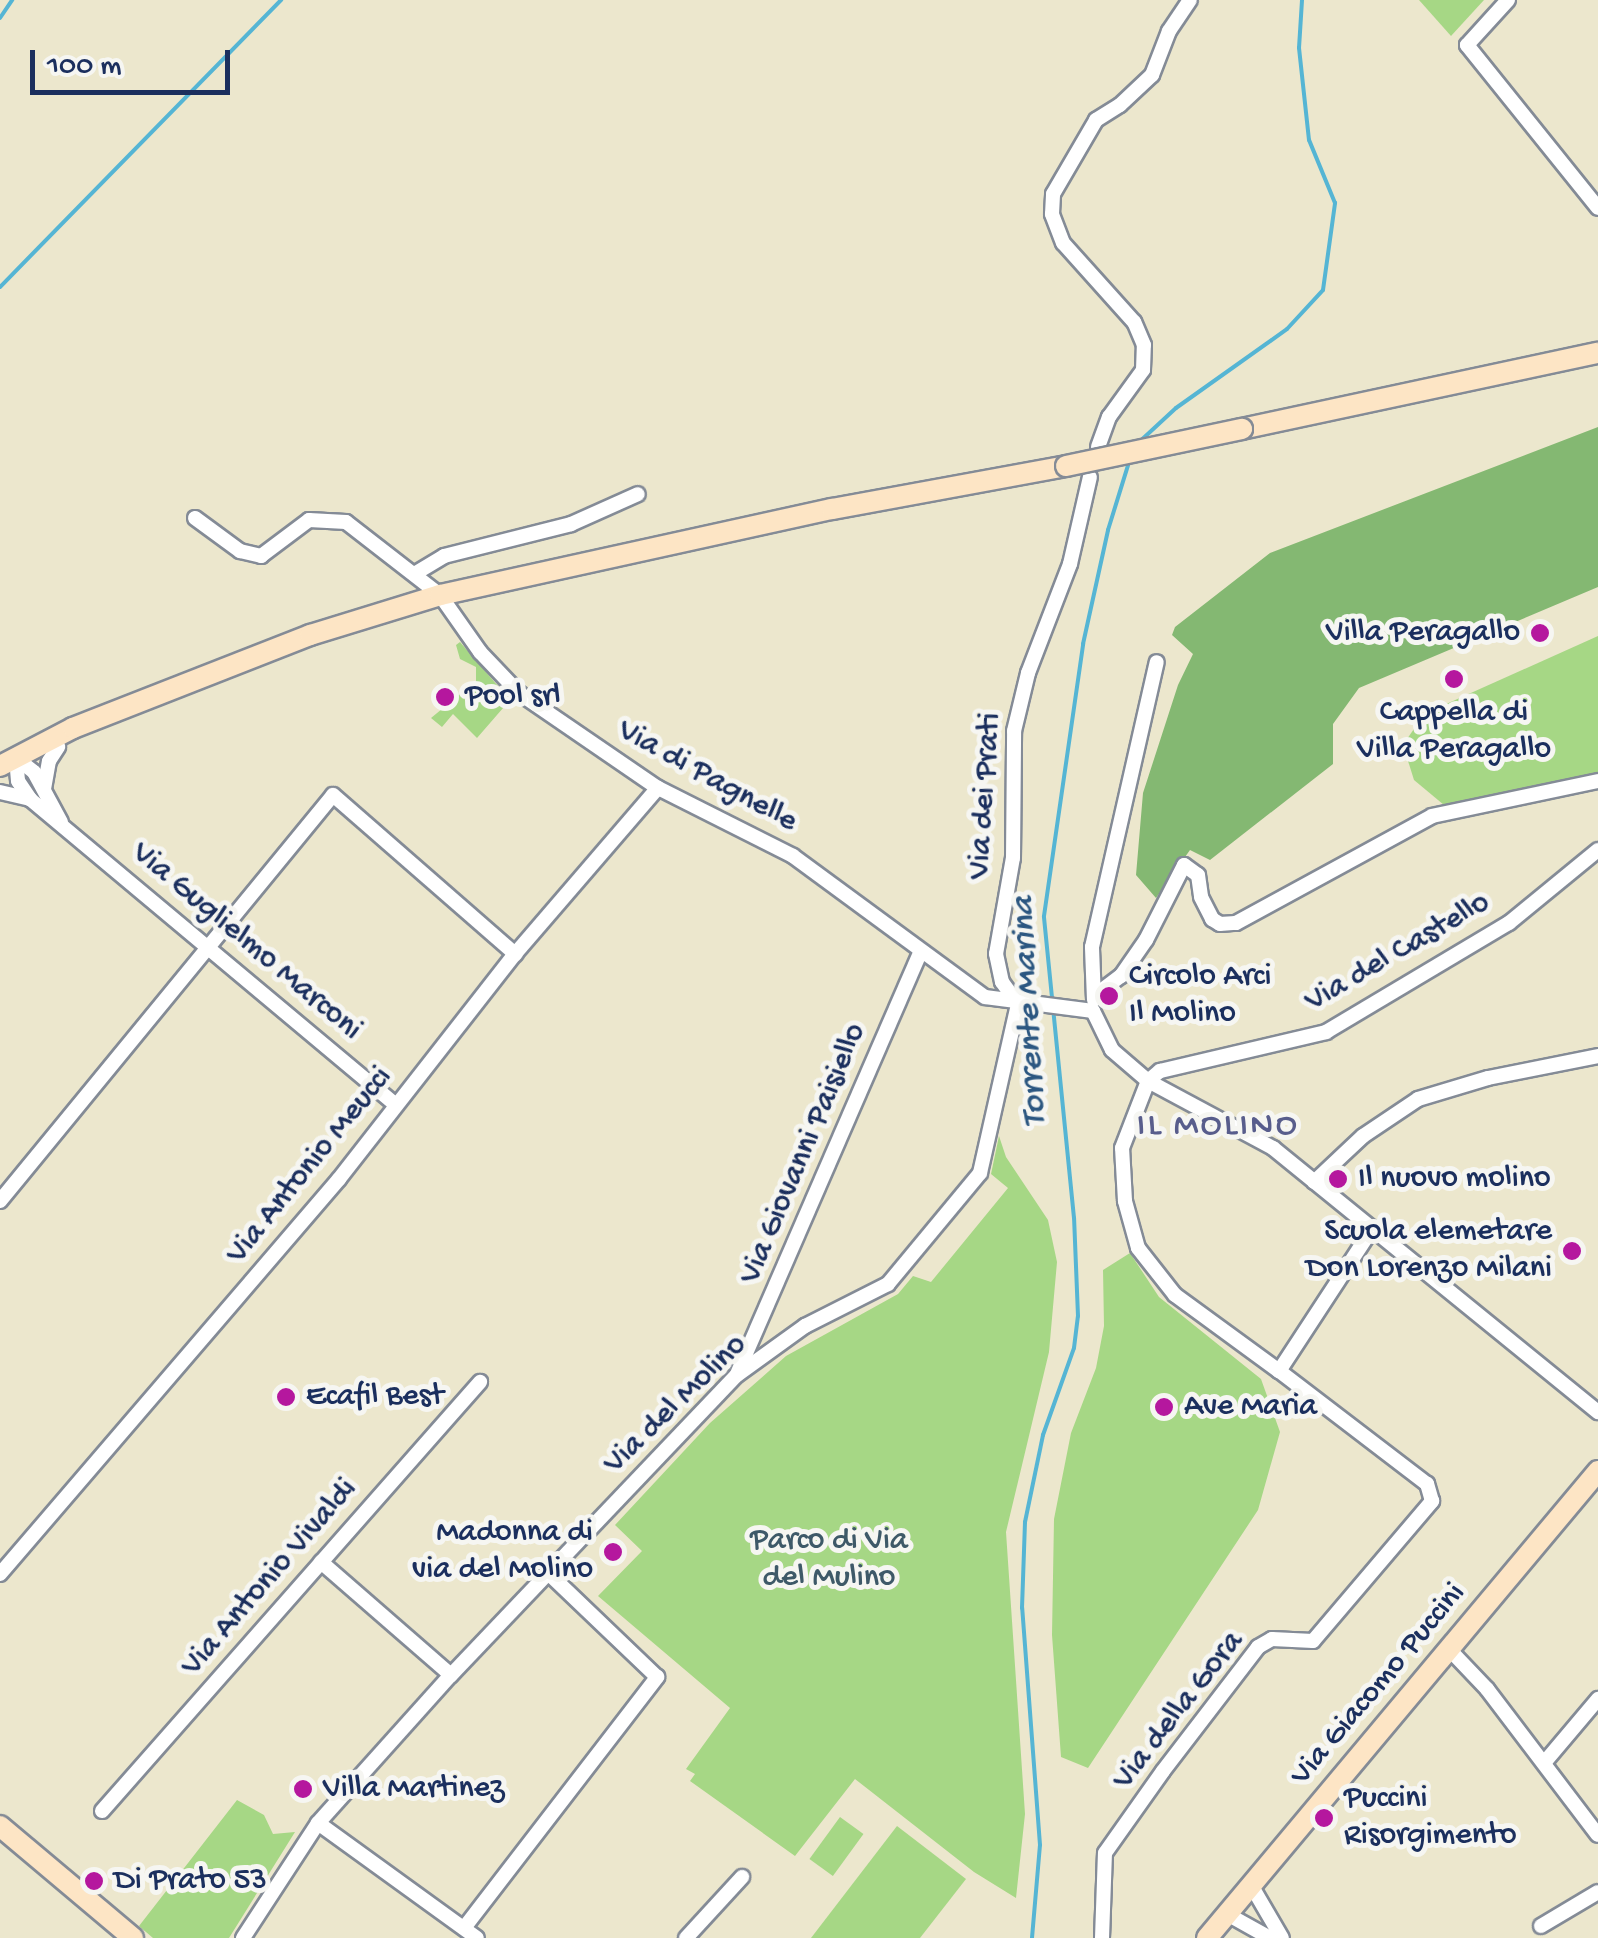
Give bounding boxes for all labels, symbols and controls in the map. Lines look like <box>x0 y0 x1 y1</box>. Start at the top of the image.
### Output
scale bar <box>35 30 235 92</box>
text: 100 m <box>47 50 122 85</box>
place label: Villa Peragallo <box>1326 614 1520 652</box>
marker: Villa Peragallo <box>1529 622 1551 644</box>
marker: Cappella di Villa Peragallo <box>1443 668 1465 690</box>
place label: Pool srl <box>465 678 561 716</box>
marker: Pool srl <box>434 686 456 708</box>
place label: Cappella di Villa Peragallo <box>1357 695 1551 770</box>
street label: Via di Pagnelle <box>611 712 803 842</box>
street label: Via dei Prati <box>961 712 1011 880</box>
street label: Via Guglielmo Marconi <box>123 834 369 1050</box>
street label: Via del Castello <box>1299 885 1497 1021</box>
water label: Torrente Marina <box>1004 895 1058 1129</box>
place label: Circolo Arci Il Molino <box>1129 959 1271 1034</box>
marker: Circolo Arci Il Molino <box>1098 985 1120 1007</box>
street label: Via Giovanni Paisiello <box>732 1018 876 1290</box>
street label: Via Antonio Meucci <box>219 1060 401 1272</box>
district label: IL MOLINO <box>1137 1106 1299 1148</box>
place label: Il nuovo molino <box>1358 1160 1551 1198</box>
marker: Il nuovo molino <box>1327 1168 1349 1190</box>
place label: Scuola elemetare Don Lorenzo Milani <box>1306 1214 1552 1289</box>
marker: Scuola elemetare Don Lorenzo Milani <box>1561 1240 1583 1262</box>
street label: Via del Molino <box>596 1327 756 1483</box>
place label: Ecafil Best <box>306 1378 444 1416</box>
marker: Ecafil Best <box>275 1386 297 1408</box>
place label: Ave Maria <box>1184 1388 1317 1426</box>
marker: Ave Maria <box>1153 1396 1175 1418</box>
street label: Via Antonio Vivaldi <box>174 1471 366 1685</box>
place label: Madonna di via del Molino <box>412 1515 593 1590</box>
park label: Parco di Via del Mulino <box>750 1523 908 1598</box>
marker: Madonna di via del Molino <box>602 1541 624 1563</box>
street label: Via Giacomo Puccini <box>1283 1576 1475 1794</box>
street label: Via della Gora <box>1105 1624 1253 1798</box>
place label: Villa Martinez <box>323 1770 504 1808</box>
marker: Villa Martinez <box>292 1778 314 1800</box>
place label: Puccini Risorgimento <box>1344 1781 1517 1856</box>
marker: Puccini Risorgimento <box>1313 1807 1335 1829</box>
place label: Di Prato 53 <box>114 1862 267 1900</box>
marker: Di Prato 53 <box>83 1870 105 1892</box>

